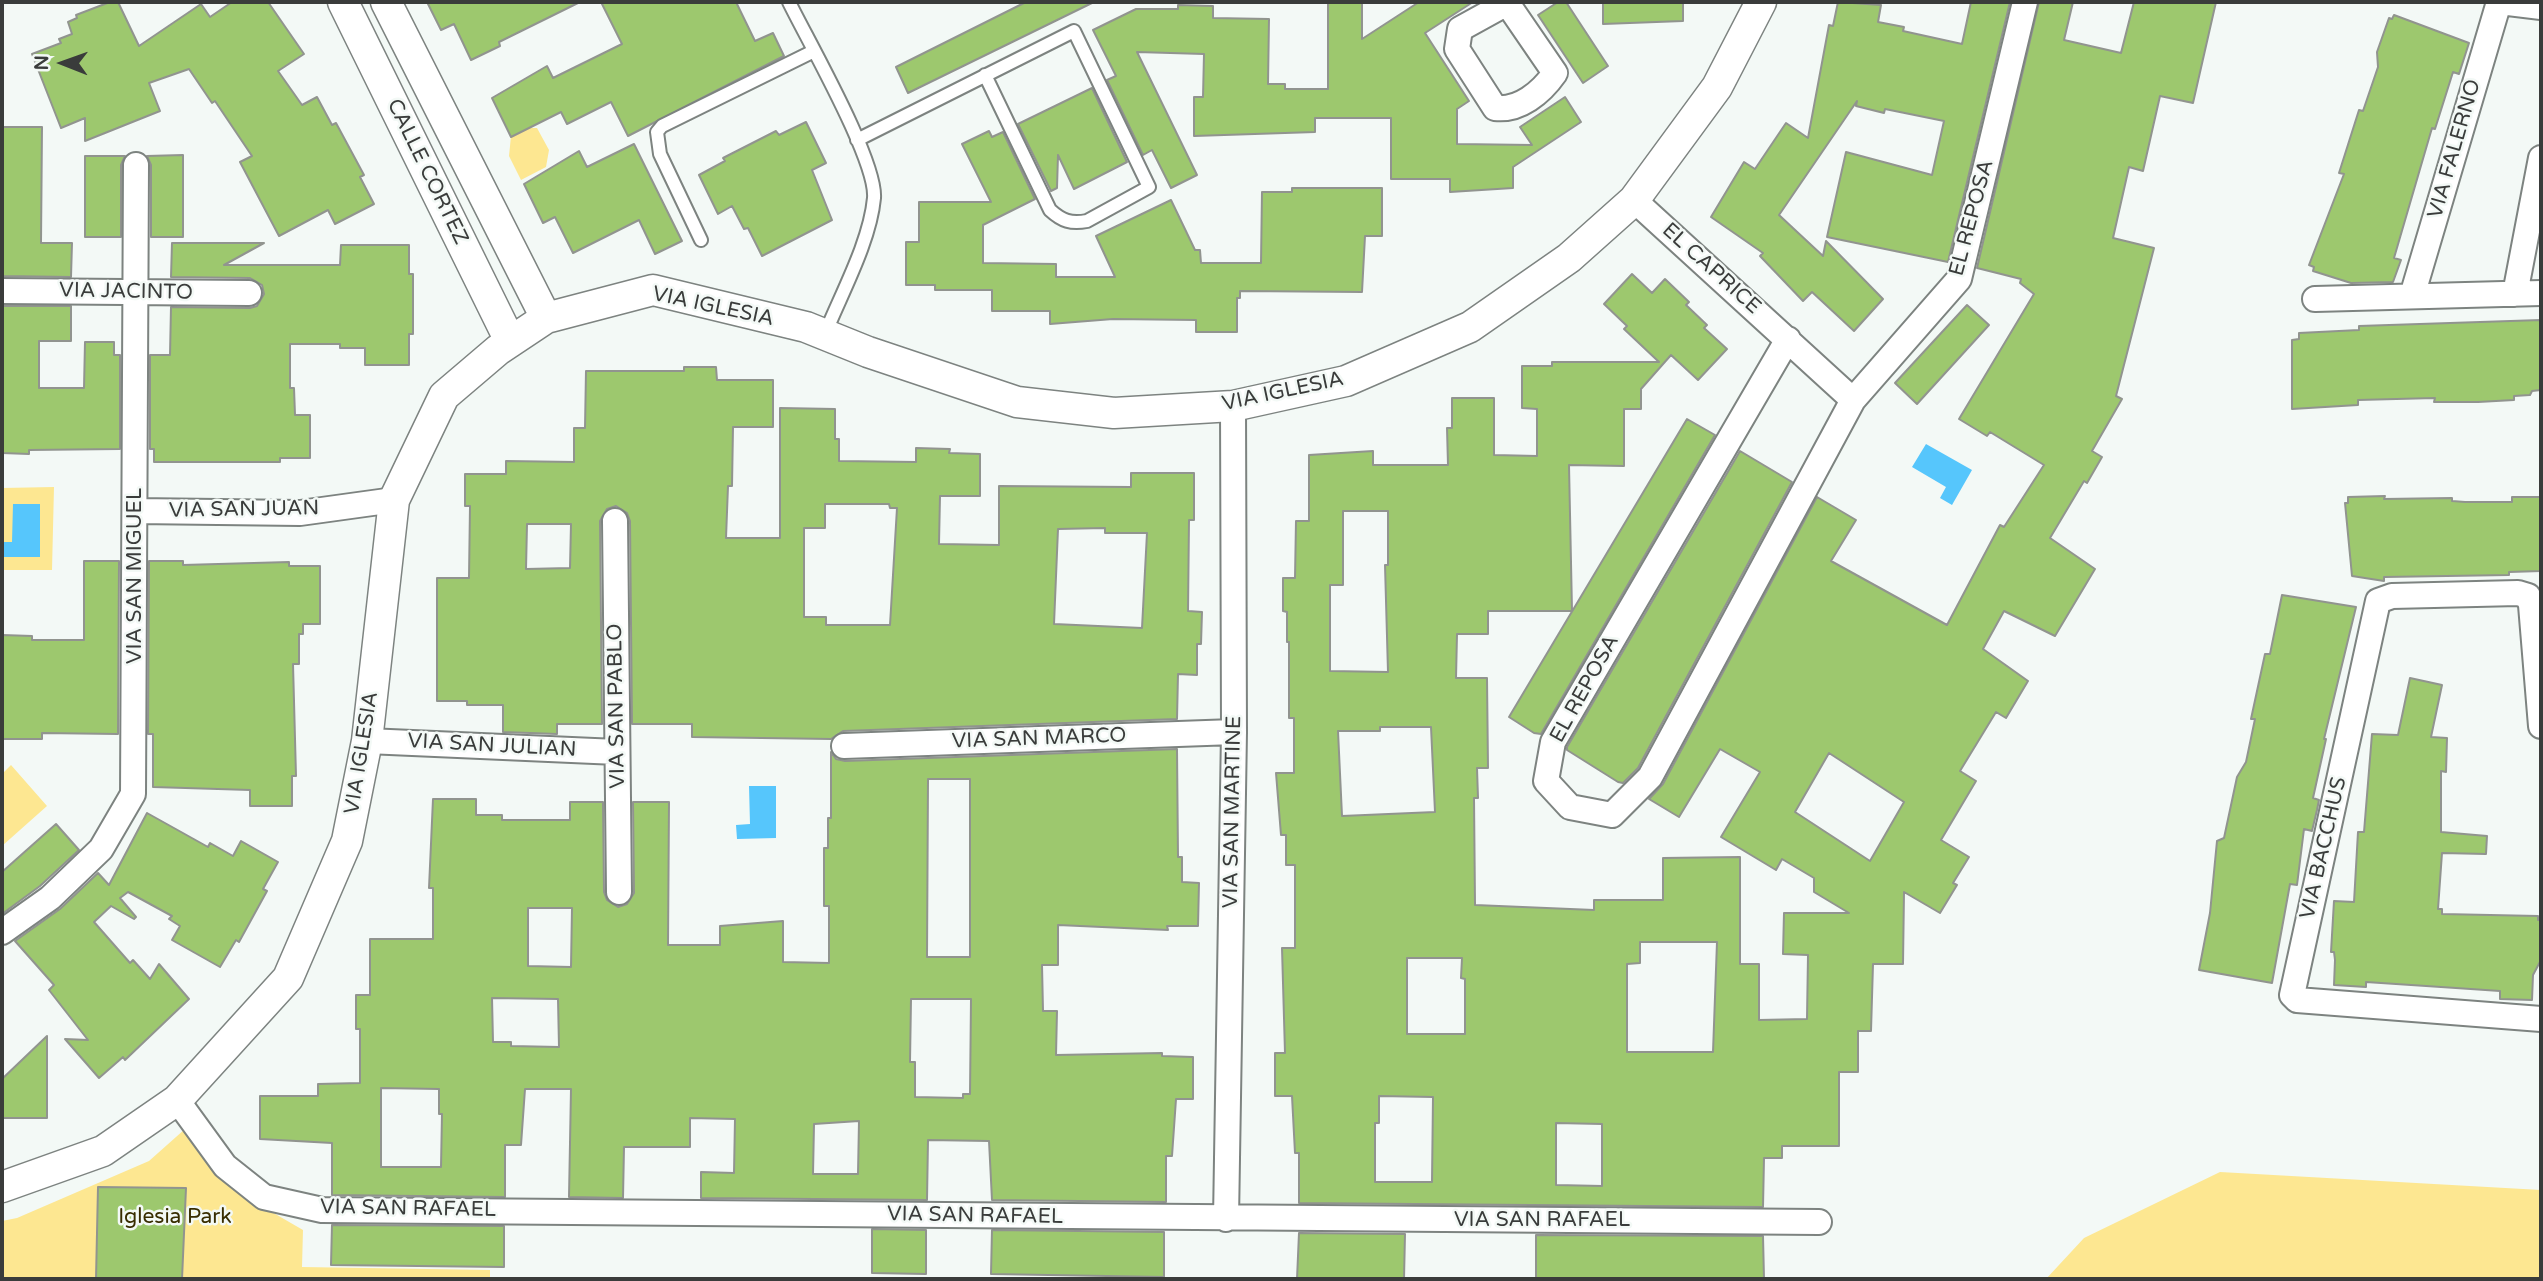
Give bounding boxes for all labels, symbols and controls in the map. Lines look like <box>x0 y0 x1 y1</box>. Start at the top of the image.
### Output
north arrow <box>28 28 98 98</box>
text: N <box>31 55 53 70</box>
street label: VIA FALERNO <box>2423 77 2487 221</box>
street label: CALLE CORTEZ <box>381 95 473 249</box>
street label: EL REPOSA <box>1944 157 2000 279</box>
street label: EL CAPRICE <box>1656 218 1766 320</box>
street label: VIA JACINTO <box>59 278 193 306</box>
street label: VIA IGLESIA <box>650 282 776 332</box>
street label: VIA IGLESIA <box>1220 367 1346 417</box>
street label: VIA SAN MIGUEL <box>122 488 148 664</box>
street label: VIA SAN JUAN <box>169 496 319 524</box>
street label: VIA SAN PABLO <box>603 623 631 789</box>
street label: EL REPOSA <box>1545 631 1625 747</box>
street label: VIA IGLESIA <box>340 690 384 816</box>
street label: VIA SAN MARTINE <box>1219 716 1247 908</box>
street label: VIA SAN MARCO <box>951 723 1127 755</box>
street label: VIA SAN JULIAN <box>407 729 577 763</box>
street label: VIA BACCHUS <box>2295 774 2353 922</box>
street label: VIA SAN RAFAEL <box>320 1195 496 1223</box>
street label: VIA SAN RAFAEL <box>887 1202 1063 1230</box>
park label: Iglesia Park <box>118 1204 232 1230</box>
street label: VIA SAN RAFAEL <box>1454 1207 1630 1233</box>

